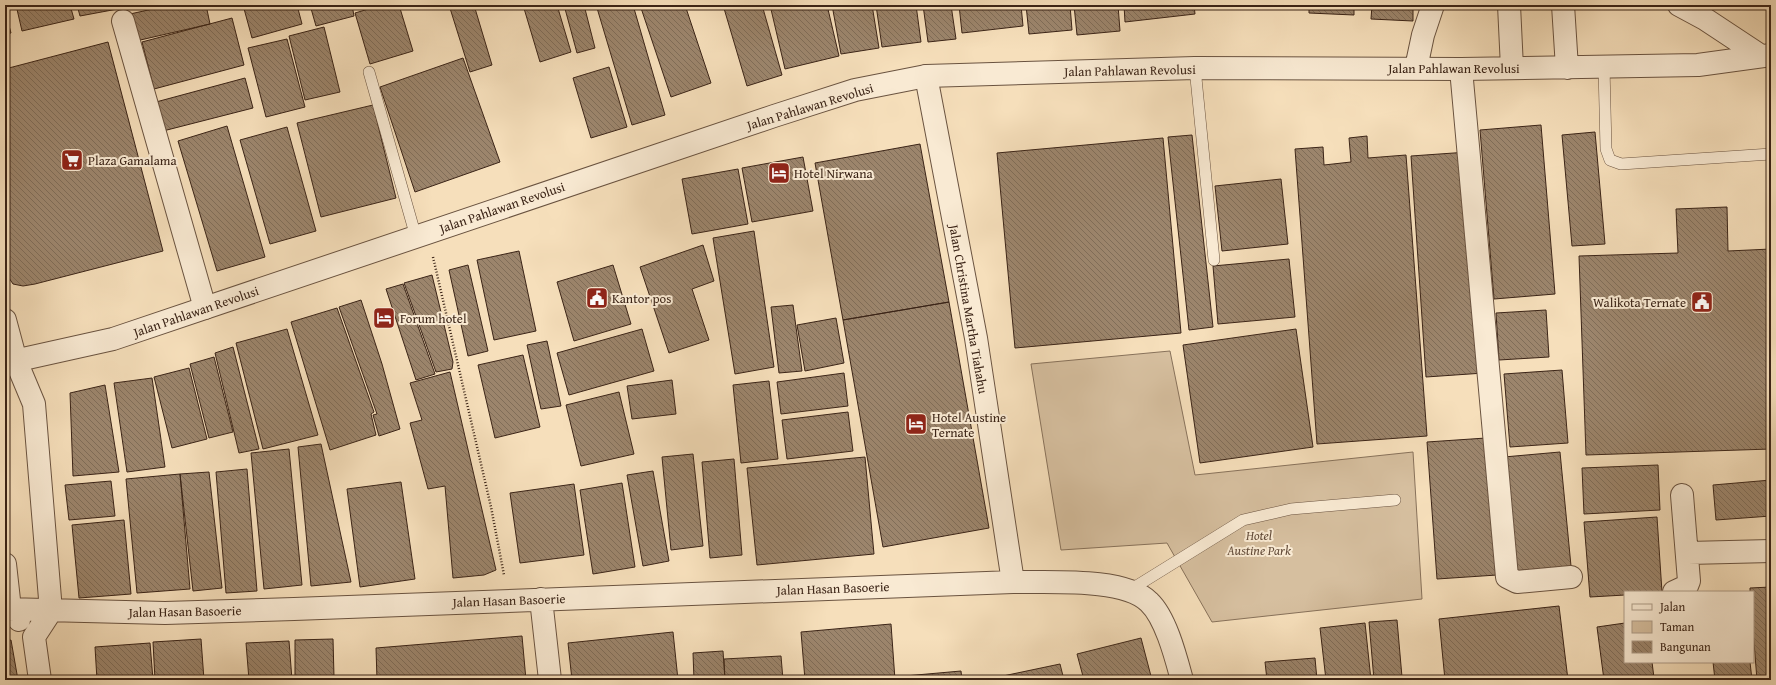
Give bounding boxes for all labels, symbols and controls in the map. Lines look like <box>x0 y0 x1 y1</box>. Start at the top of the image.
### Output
street label: Jalan Pahlawan Revolusi <box>1386 59 1520 78</box>
street label: Jalan Pahlawan Revolusi <box>1062 60 1196 81</box>
street label: Jalan Pahlawan Revolusi <box>743 78 876 135</box>
supermarket icon: Plaza Gamalama <box>59 147 85 173</box>
place label: Plaza Gamalama <box>88 151 177 170</box>
hotel icon: Hotel Nirwana <box>766 160 792 186</box>
place label: Hotel Nirwana <box>794 164 873 183</box>
street label: Jalan Pahlawan Revolusi <box>435 177 568 239</box>
street label: Jalan Christina Martha Tiahahu <box>944 221 993 395</box>
street label: Jalan Pahlawan Revolusi <box>129 281 262 343</box>
public building icon: Kantor pos <box>584 285 610 311</box>
place label: Kantor pos <box>612 289 671 308</box>
public building icon: Walikota Ternate <box>1689 289 1715 315</box>
place label: Walikota Ternate <box>1593 293 1686 312</box>
hotel icon: Forum hotel <box>371 305 397 331</box>
place label: Forum hotel <box>400 309 467 328</box>
place label: Hotel Austine Ternate <box>932 408 1006 442</box>
hotel icon: Hotel Austine Ternate <box>903 411 929 437</box>
park label: Hotel Austine Park <box>1226 526 1291 560</box>
street label: Jalan Hasan Basoerie <box>774 577 890 600</box>
street label: Jalan Hasan Basoerie <box>450 589 566 612</box>
legend <box>1624 591 1754 663</box>
text: Jalan <box>1658 598 1685 615</box>
street label: Jalan Hasan Basoerie <box>126 601 242 622</box>
text: Taman <box>1660 618 1694 635</box>
text: Bangunan <box>1660 638 1711 655</box>

